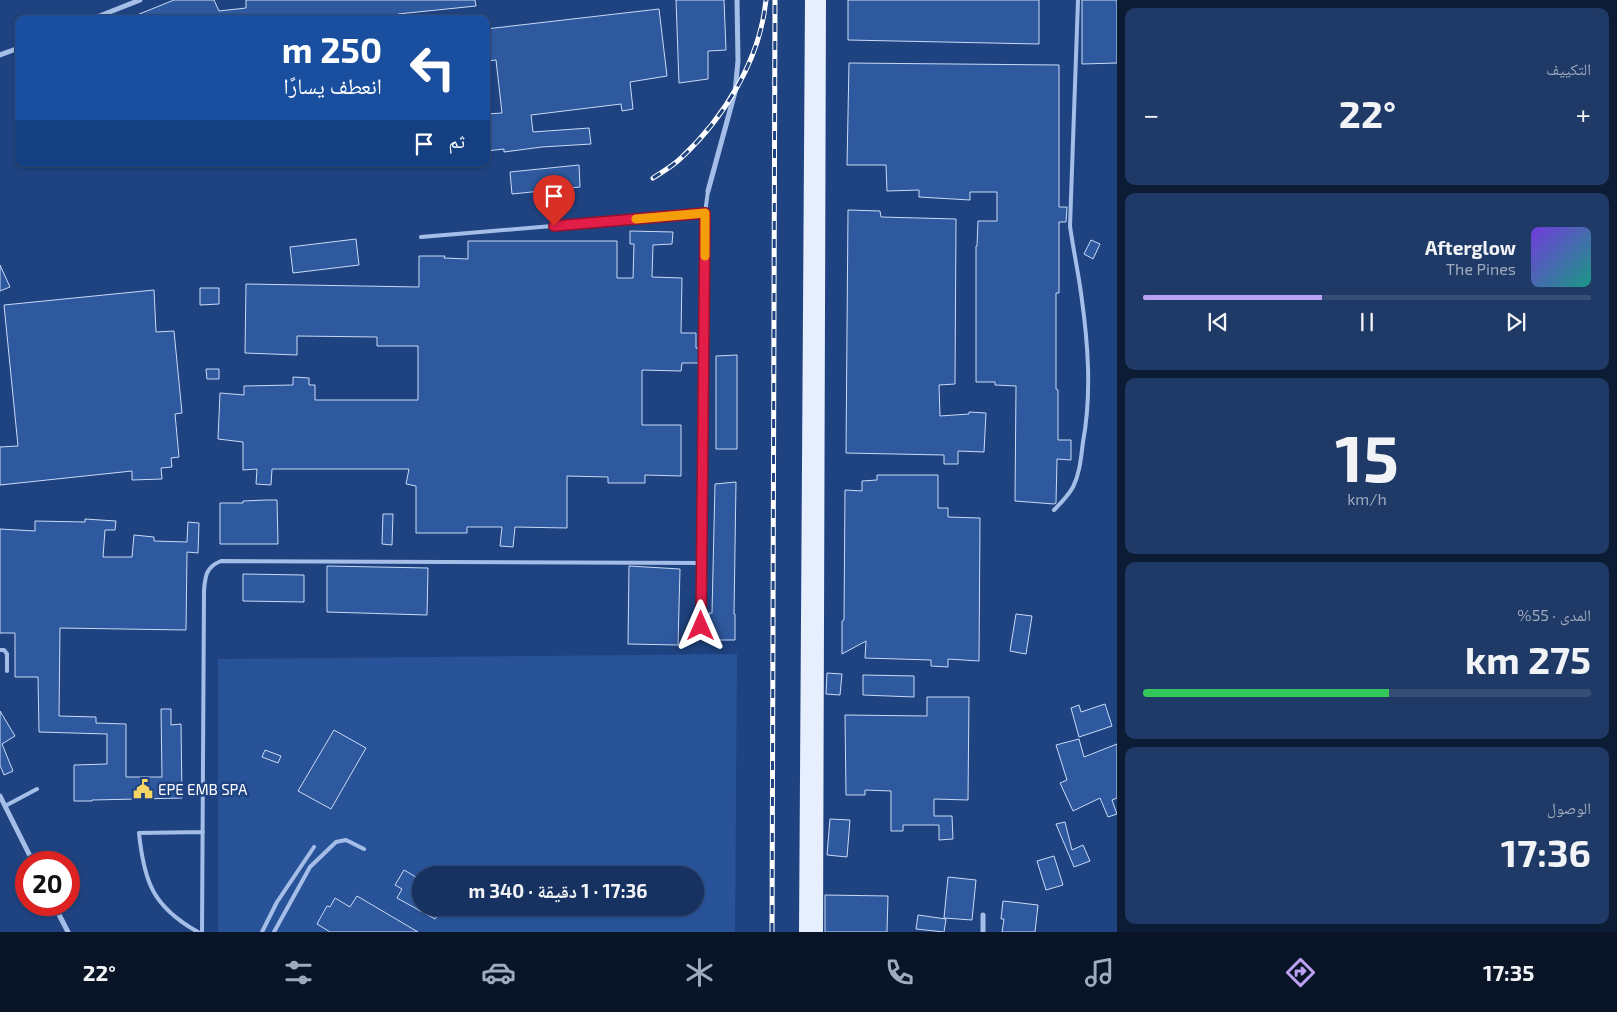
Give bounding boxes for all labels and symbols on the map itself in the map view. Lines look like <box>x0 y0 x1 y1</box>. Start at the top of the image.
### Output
pin <box>533 175 575 226</box>
position arrow <box>674 599 726 651</box>
public building icon: EPE EMB SPA <box>132 778 154 800</box>
place label: EPE EMB SPA <box>158 780 248 798</box>
speed limit sign: 20 <box>15 851 80 916</box>

